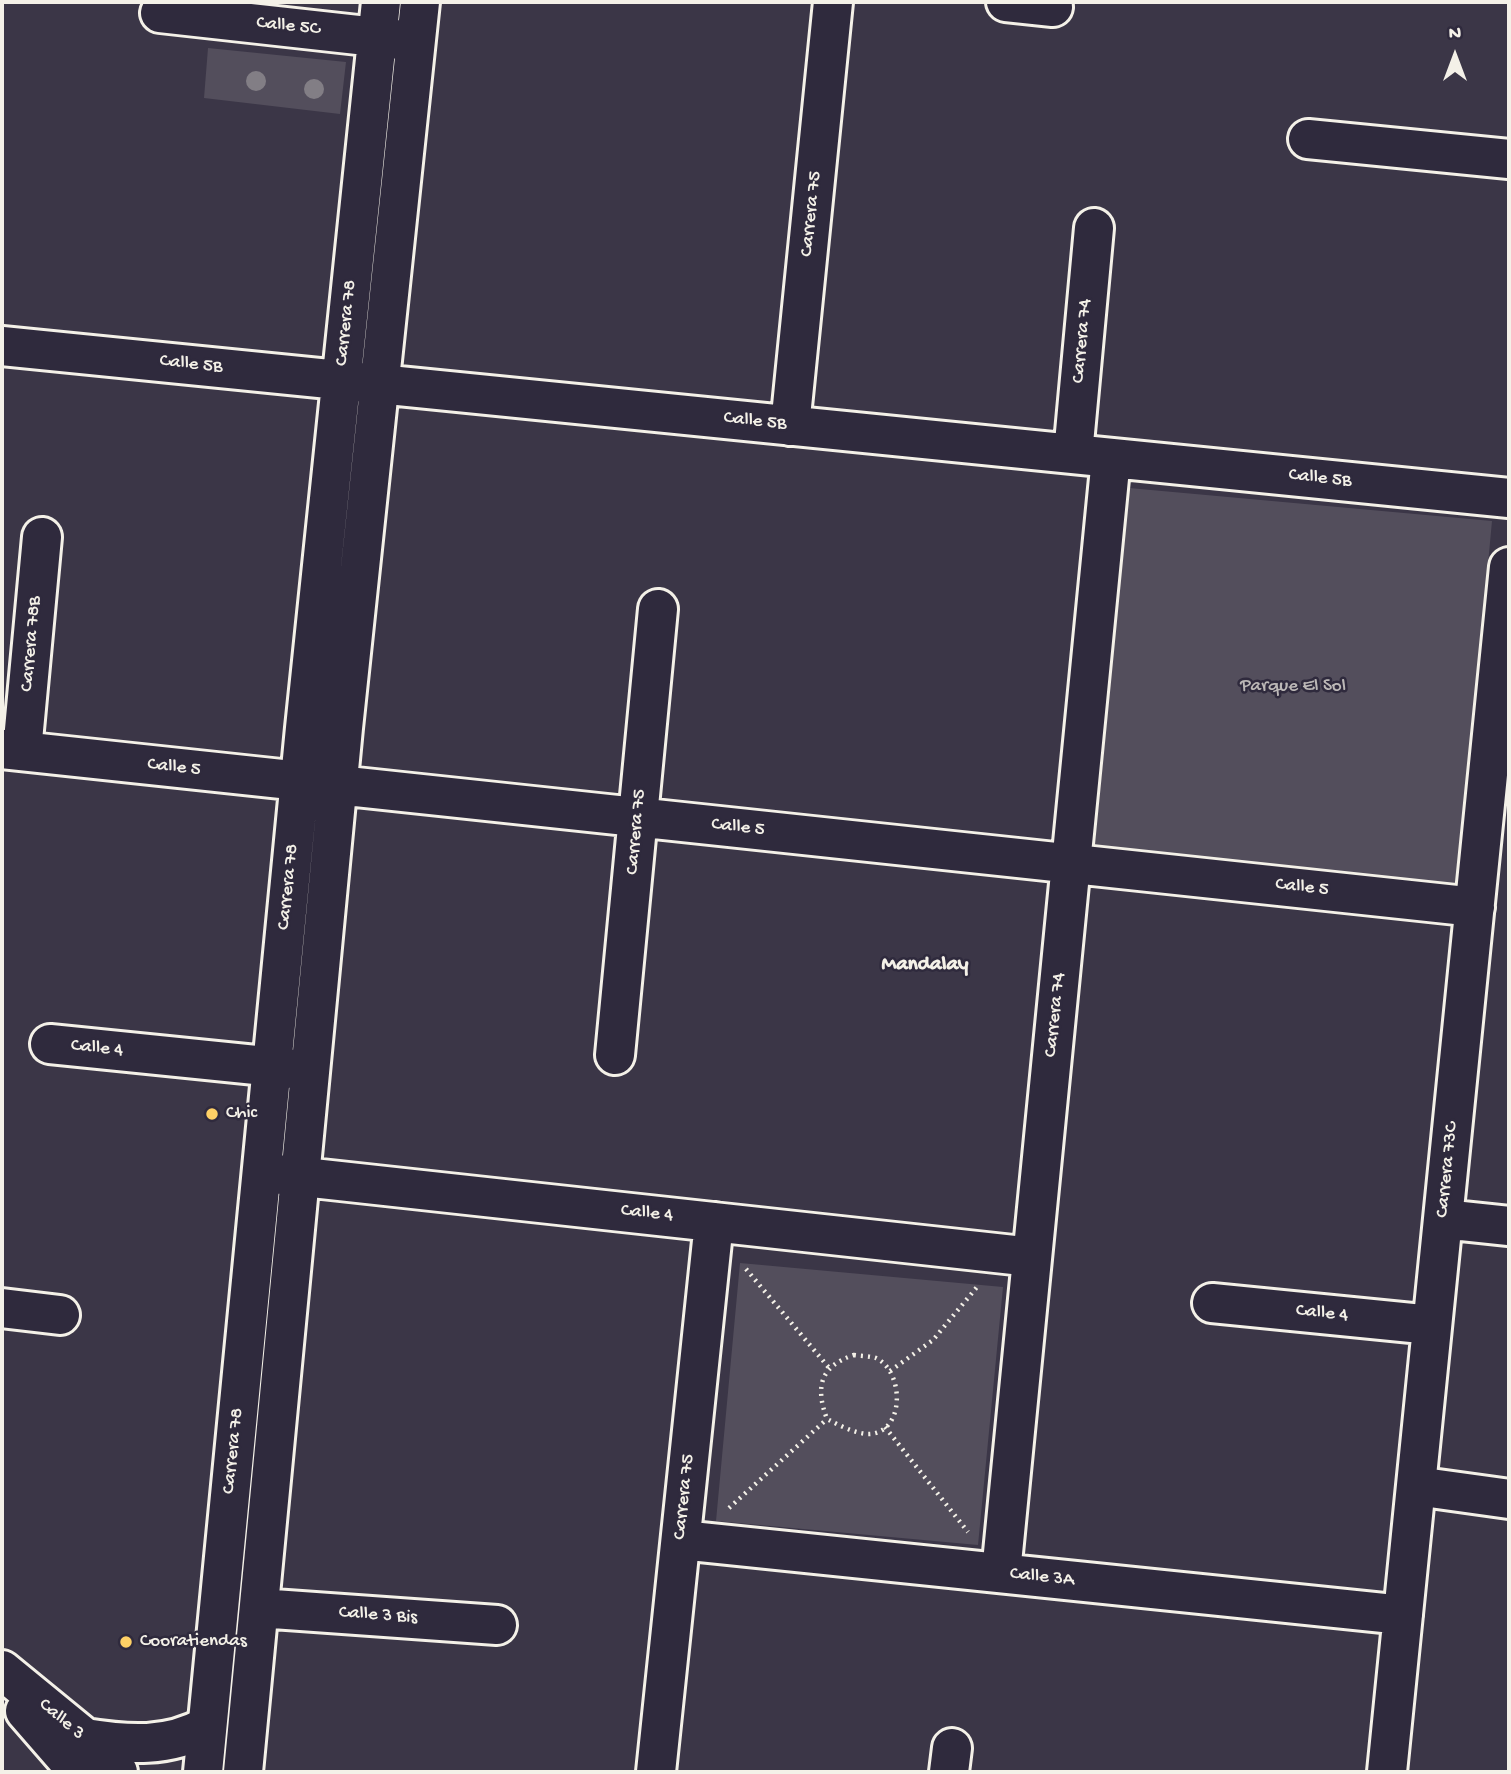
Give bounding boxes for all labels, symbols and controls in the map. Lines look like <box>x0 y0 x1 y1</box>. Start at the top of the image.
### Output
street label: Calle 5C <box>255 12 321 42</box>
north arrow <box>1420 21 1490 91</box>
text: N <box>1449 23 1461 46</box>
street label: Carrera 75 <box>796 170 828 258</box>
street label: Carrera 78 <box>331 279 363 367</box>
street label: Carrera 74 <box>1068 298 1098 384</box>
street label: Calle 5B <box>158 350 224 380</box>
street label: Calle 5B <box>722 407 788 437</box>
street label: Calle 5B <box>1287 464 1353 494</box>
street label: Carrera 78B <box>16 595 48 693</box>
park label: Parque El Sol <box>1240 676 1346 698</box>
street label: Calle 5 <box>146 754 202 782</box>
street label: Carrera 75 <box>622 788 652 876</box>
street label: Calle 5 <box>710 814 766 842</box>
street label: Carrera 78 <box>273 843 305 931</box>
street label: Calle 5 <box>1274 874 1330 902</box>
district label: Mandalay <box>882 953 968 979</box>
street label: Carrera 74 <box>1040 972 1072 1058</box>
street label: Calle 4 <box>70 1035 124 1063</box>
place label: Chic <box>226 1103 257 1125</box>
marker: Chic <box>204 1106 220 1122</box>
street label: Carrera 73C <box>1432 1121 1464 1219</box>
street label: Calle 4 <box>620 1200 674 1228</box>
street label: Calle 4 <box>1295 1300 1349 1328</box>
street label: Carrera 78 <box>218 1407 250 1495</box>
street label: Carrera 75 <box>669 1453 701 1541</box>
street label: Calle 3A <box>1009 1563 1075 1593</box>
street label: Calle 3 Bis <box>338 1602 418 1630</box>
place label: Cooratiendas <box>140 1631 247 1653</box>
marker: Cooratiendas <box>118 1634 134 1650</box>
street label: Calle 3 <box>33 1694 89 1746</box>

